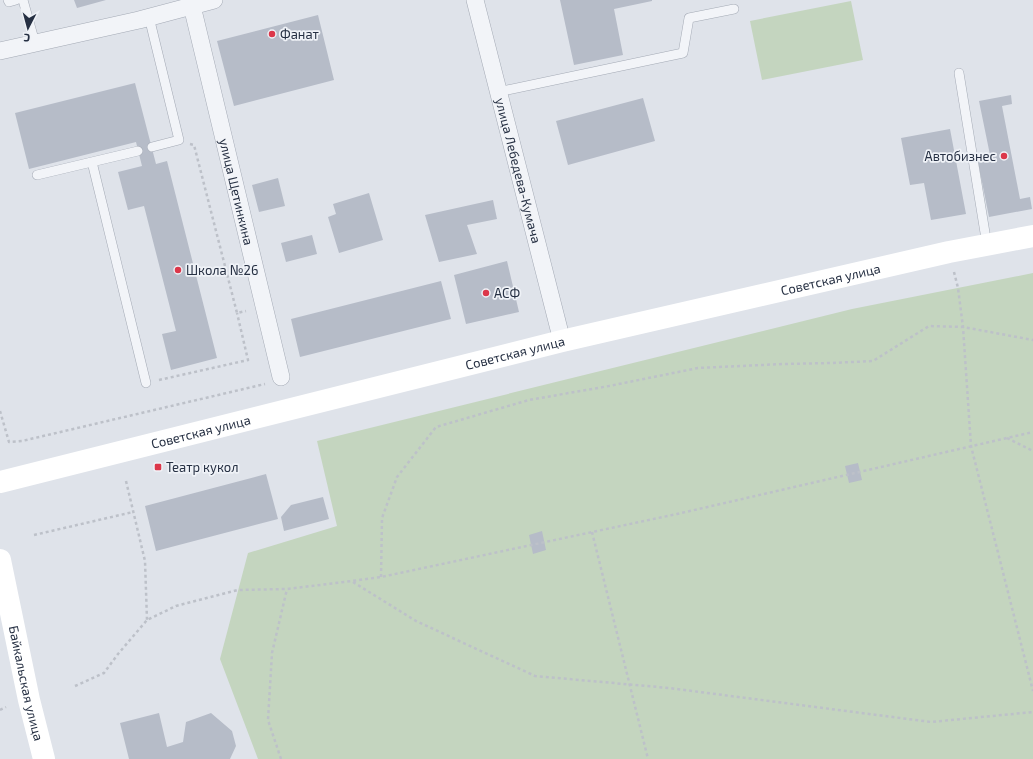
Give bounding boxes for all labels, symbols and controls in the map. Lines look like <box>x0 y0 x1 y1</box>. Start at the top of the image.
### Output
north arrow <box>8 8 48 48</box>
place label: Фанат <box>280 26 320 42</box>
marker: Фанат <box>267 29 277 39</box>
text: С <box>22 32 31 45</box>
street label: улица Лебедева-Кумача <box>492 96 545 245</box>
street label: улица Щетинкина <box>216 137 257 247</box>
place label: Автобизнес <box>925 148 996 164</box>
marker: Автобизнес <box>999 151 1009 161</box>
street label: Советская улица <box>779 260 882 298</box>
place label: Школа №26 <box>186 262 258 278</box>
marker: Школа №26 <box>173 265 183 275</box>
place label: АСФ <box>494 285 520 301</box>
marker: АСФ <box>481 288 491 298</box>
street label: Советская улица <box>464 333 566 373</box>
street label: Советская улица <box>149 411 252 452</box>
place label: Театр кукол <box>166 459 239 475</box>
marker: Театр кукол <box>153 462 163 472</box>
street label: Байкальская улица <box>6 624 47 743</box>

